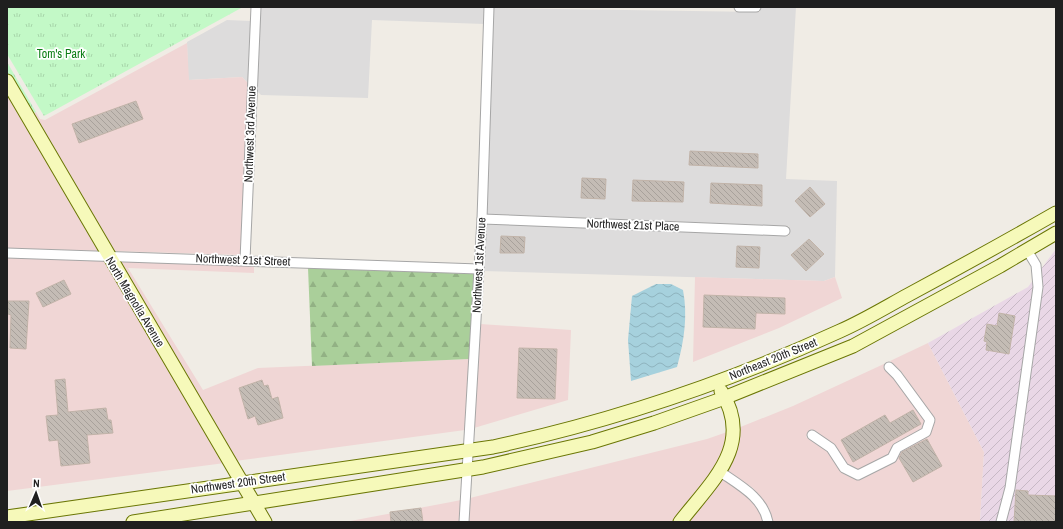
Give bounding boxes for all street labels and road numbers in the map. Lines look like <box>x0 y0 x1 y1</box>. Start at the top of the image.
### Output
street label: Northwest 3rd Avenue <box>240 85 260 183</box>
street label: Northwest 21st Place <box>586 215 680 235</box>
street label: Northwest 1st Avenue <box>469 217 489 313</box>
street label: Northwest 21st Street <box>195 250 291 270</box>
street label: North Magnolia Avenue <box>102 254 168 350</box>
street label: Northeast 20th Street <box>727 334 820 384</box>
street label: Northwest 20th Street <box>190 468 286 498</box>

